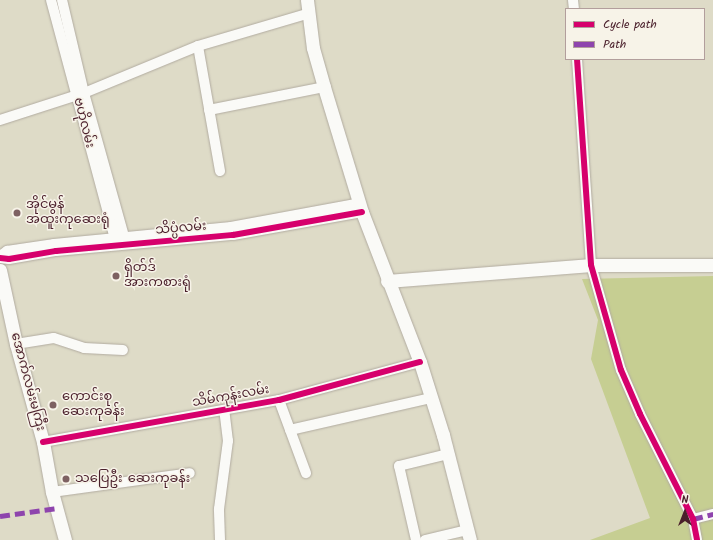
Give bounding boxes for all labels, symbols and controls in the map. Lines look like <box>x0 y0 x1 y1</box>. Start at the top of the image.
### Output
legend <box>565 8 705 60</box>
text: Cycle path <box>603 15 657 34</box>
text: Path <box>603 35 626 54</box>
street label: ဗဟိုလမ်း <box>69 96 97 150</box>
place label: အိုင်မွန် အထူးကုဆေးရုံ <box>26 198 110 229</box>
marker: အိုင်မွန် အထူးကုဆေးရုံ <box>11 207 23 219</box>
street label: သိပ္ပံလမ်း <box>155 219 207 239</box>
place label: ရှိတ်ဒ် အားကစားရုံ <box>124 261 191 292</box>
marker: ရှိတ်ဒ် အားကစားရုံ <box>111 271 121 281</box>
street label: အောက်လမ်းမကြီး <box>6 331 48 433</box>
street label: သိမ်ကုန်းလမ်း <box>191 383 271 411</box>
place label: ကောင်းစု ဆေးကုခန်း <box>62 390 124 421</box>
marker: ကောင်းစု ဆေးကုခန်း <box>47 399 59 411</box>
place label: သပြေဦး ဆေးကုခန်း <box>75 471 190 487</box>
marker: သပြေဦး ဆေးကုခန်း <box>60 473 72 485</box>
text: N <box>682 491 688 509</box>
north arrow <box>665 492 705 532</box>

